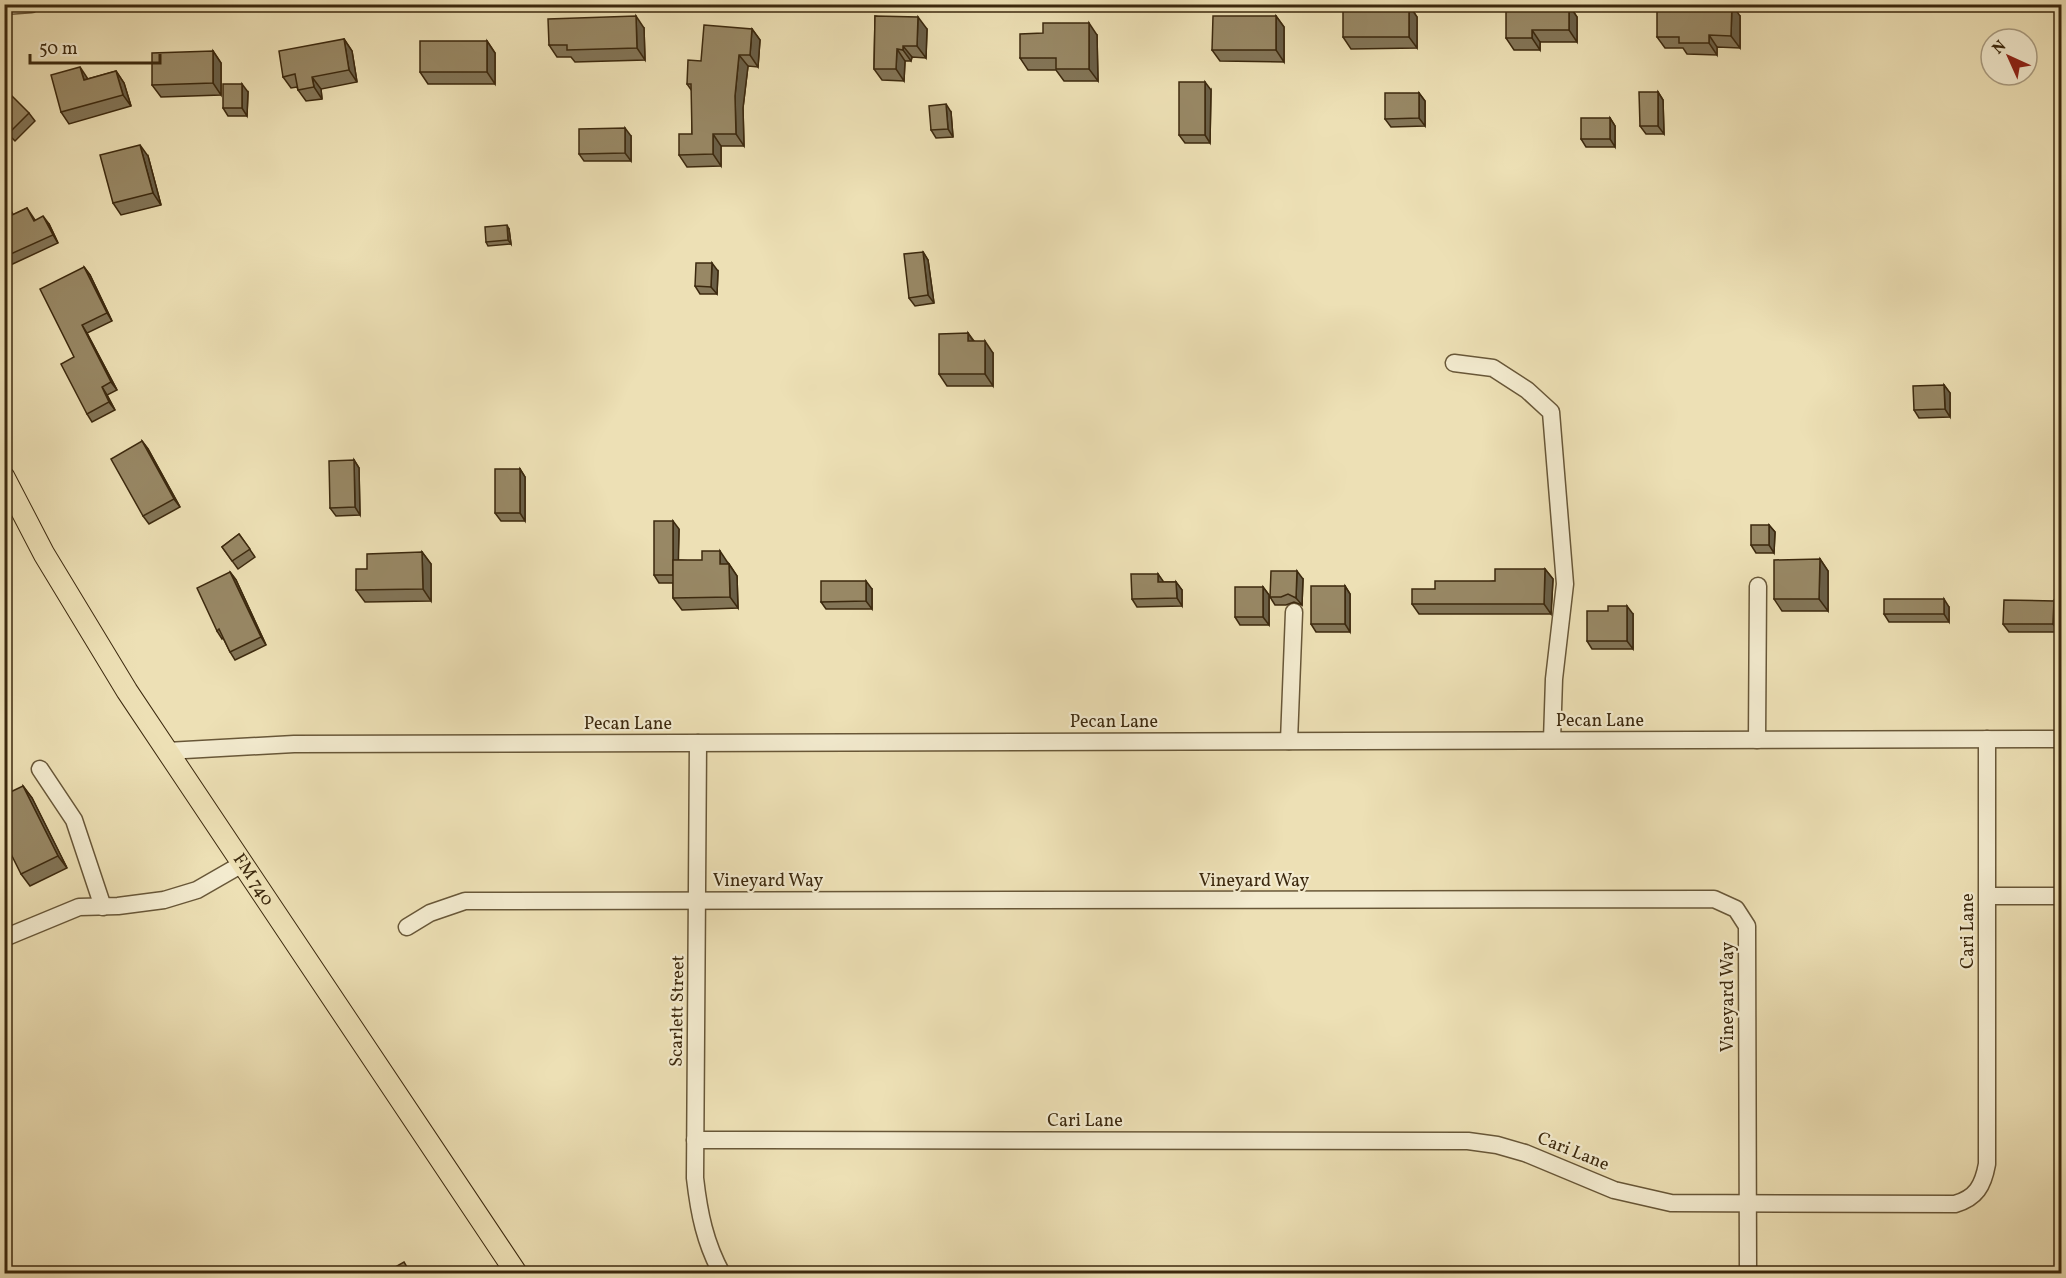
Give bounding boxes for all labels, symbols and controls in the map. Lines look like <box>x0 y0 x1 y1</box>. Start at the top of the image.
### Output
scale bar <box>30 27 160 65</box>
north arrow <box>1979 27 2039 87</box>
text: N <box>1988 36 2012 60</box>
text: 50 m <box>39 37 78 62</box>
street label: Pecan Lane <box>1556 709 1644 734</box>
street label: Pecan Lane <box>1070 710 1158 735</box>
street label: Pecan Lane <box>584 712 672 737</box>
street label: FM 740 <box>227 848 280 911</box>
street label: Vineyard Way <box>713 869 823 894</box>
street label: Vineyard Way <box>1199 869 1309 894</box>
street label: Cari Lane <box>1956 893 1981 969</box>
street label: Vineyard Way <box>1716 942 1741 1052</box>
street label: Scarlett Street <box>665 955 691 1067</box>
street label: Cari Lane <box>1047 1109 1123 1134</box>
street label: Cari Lane <box>1533 1126 1613 1178</box>

